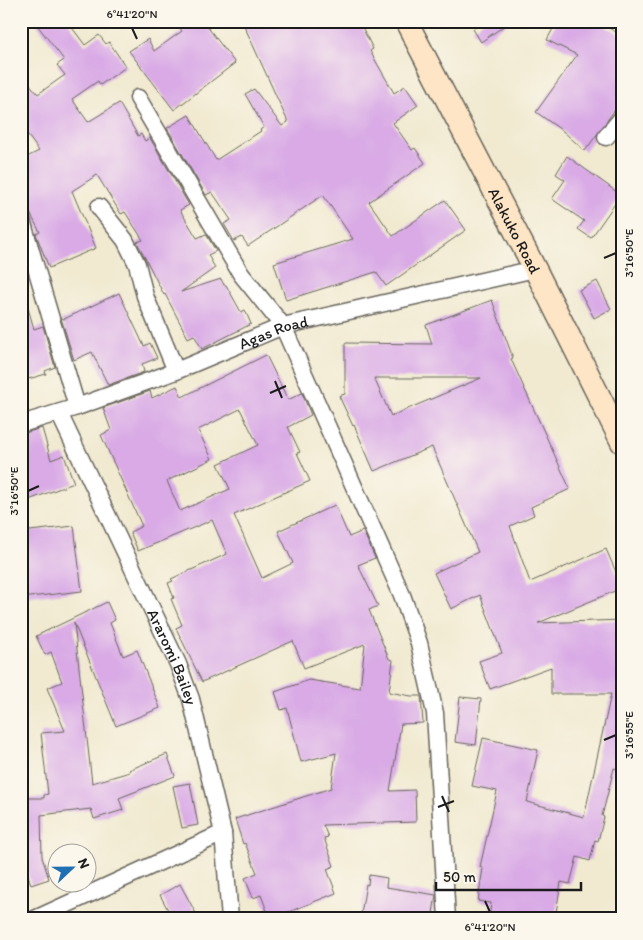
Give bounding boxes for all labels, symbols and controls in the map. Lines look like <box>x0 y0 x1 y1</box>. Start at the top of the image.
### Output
text: 6°41'20"N <box>106 7 158 21</box>
street label: Alakuko Road <box>485 184 545 277</box>
text: 3°16'50"E <box>622 228 636 277</box>
street label: Agas Road <box>236 311 310 353</box>
text: 3°16'50"E <box>7 466 21 515</box>
street label: Araromi Bailey <box>144 606 202 707</box>
text: 3°16'55"E <box>622 711 636 759</box>
north arrow <box>48 842 98 892</box>
text: N <box>74 856 93 871</box>
scale bar <box>436 860 580 892</box>
text: 50 m <box>443 868 476 886</box>
text: 6°41'20"N <box>464 920 516 934</box>

